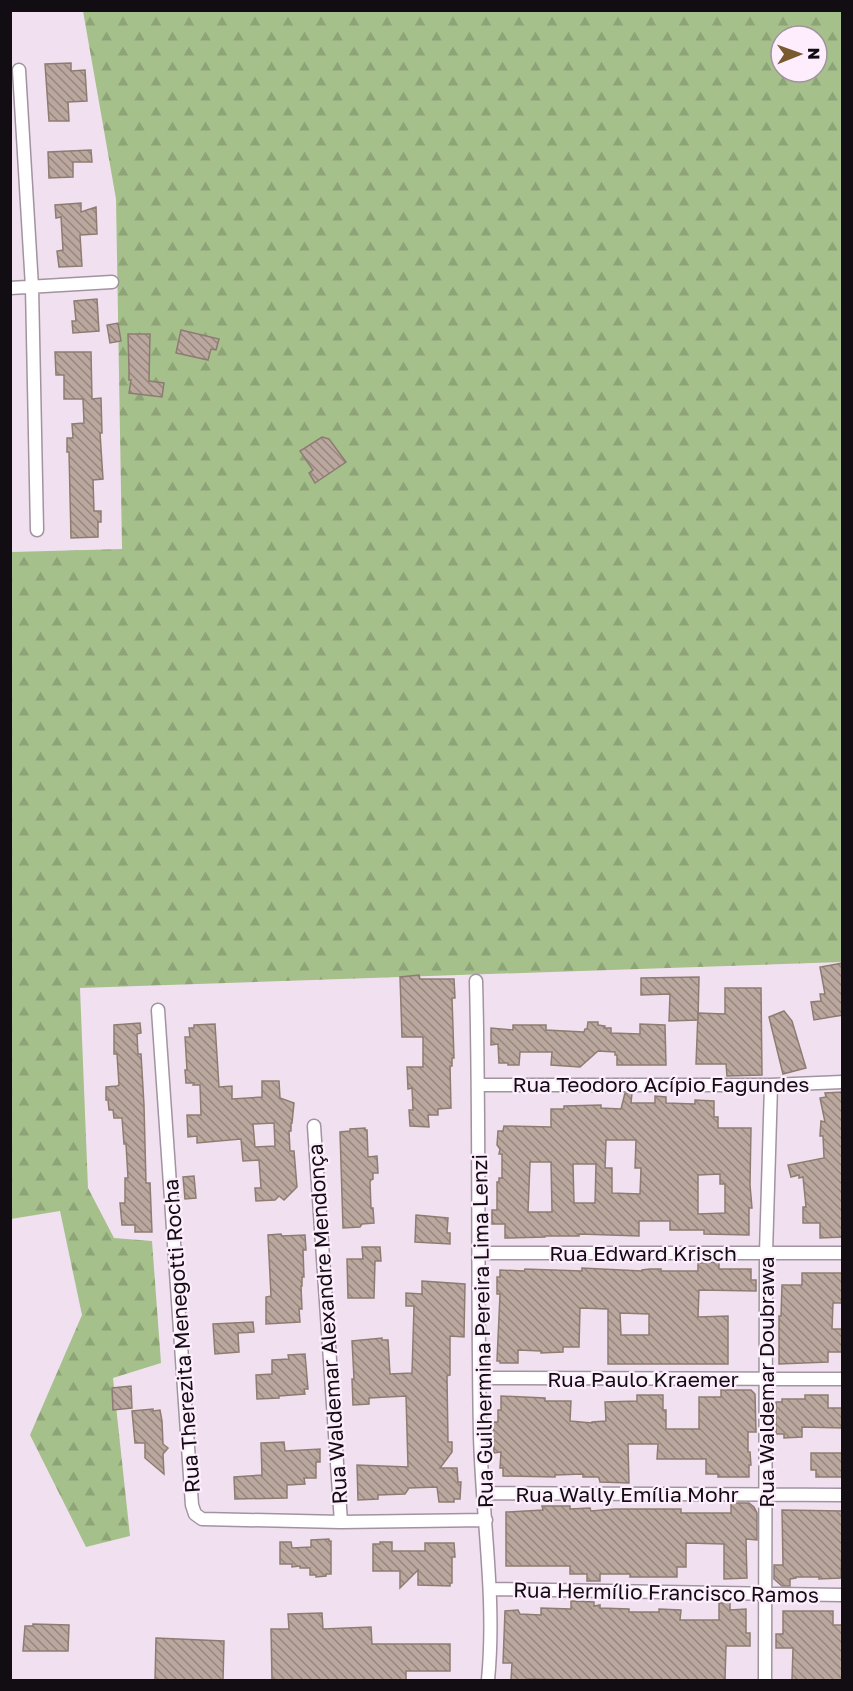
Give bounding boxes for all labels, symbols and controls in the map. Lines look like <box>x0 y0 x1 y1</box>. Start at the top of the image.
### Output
north arrow <box>769 24 829 84</box>
text: N <box>804 47 824 60</box>
street label: Rua Teodoro Acípio Fagundes <box>513 1071 809 1097</box>
street label: Rua Waldemar Alexandre Mendonça <box>301 1143 353 1505</box>
street label: Rua Guilhermina Pereira Lima Lenzi <box>466 1154 498 1508</box>
street label: Rua Therezita Menegotti Rocha <box>157 1178 205 1494</box>
street label: Rua Edward Krisch <box>549 1240 737 1266</box>
street label: Rua Waldemar Doubrawa <box>753 1256 779 1508</box>
street label: Rua Paulo Kraemer <box>547 1366 739 1392</box>
street label: Rua Wally Emília Mohr <box>515 1481 739 1507</box>
street label: Rua Hermílio Francisco Ramos <box>513 1576 819 1608</box>

